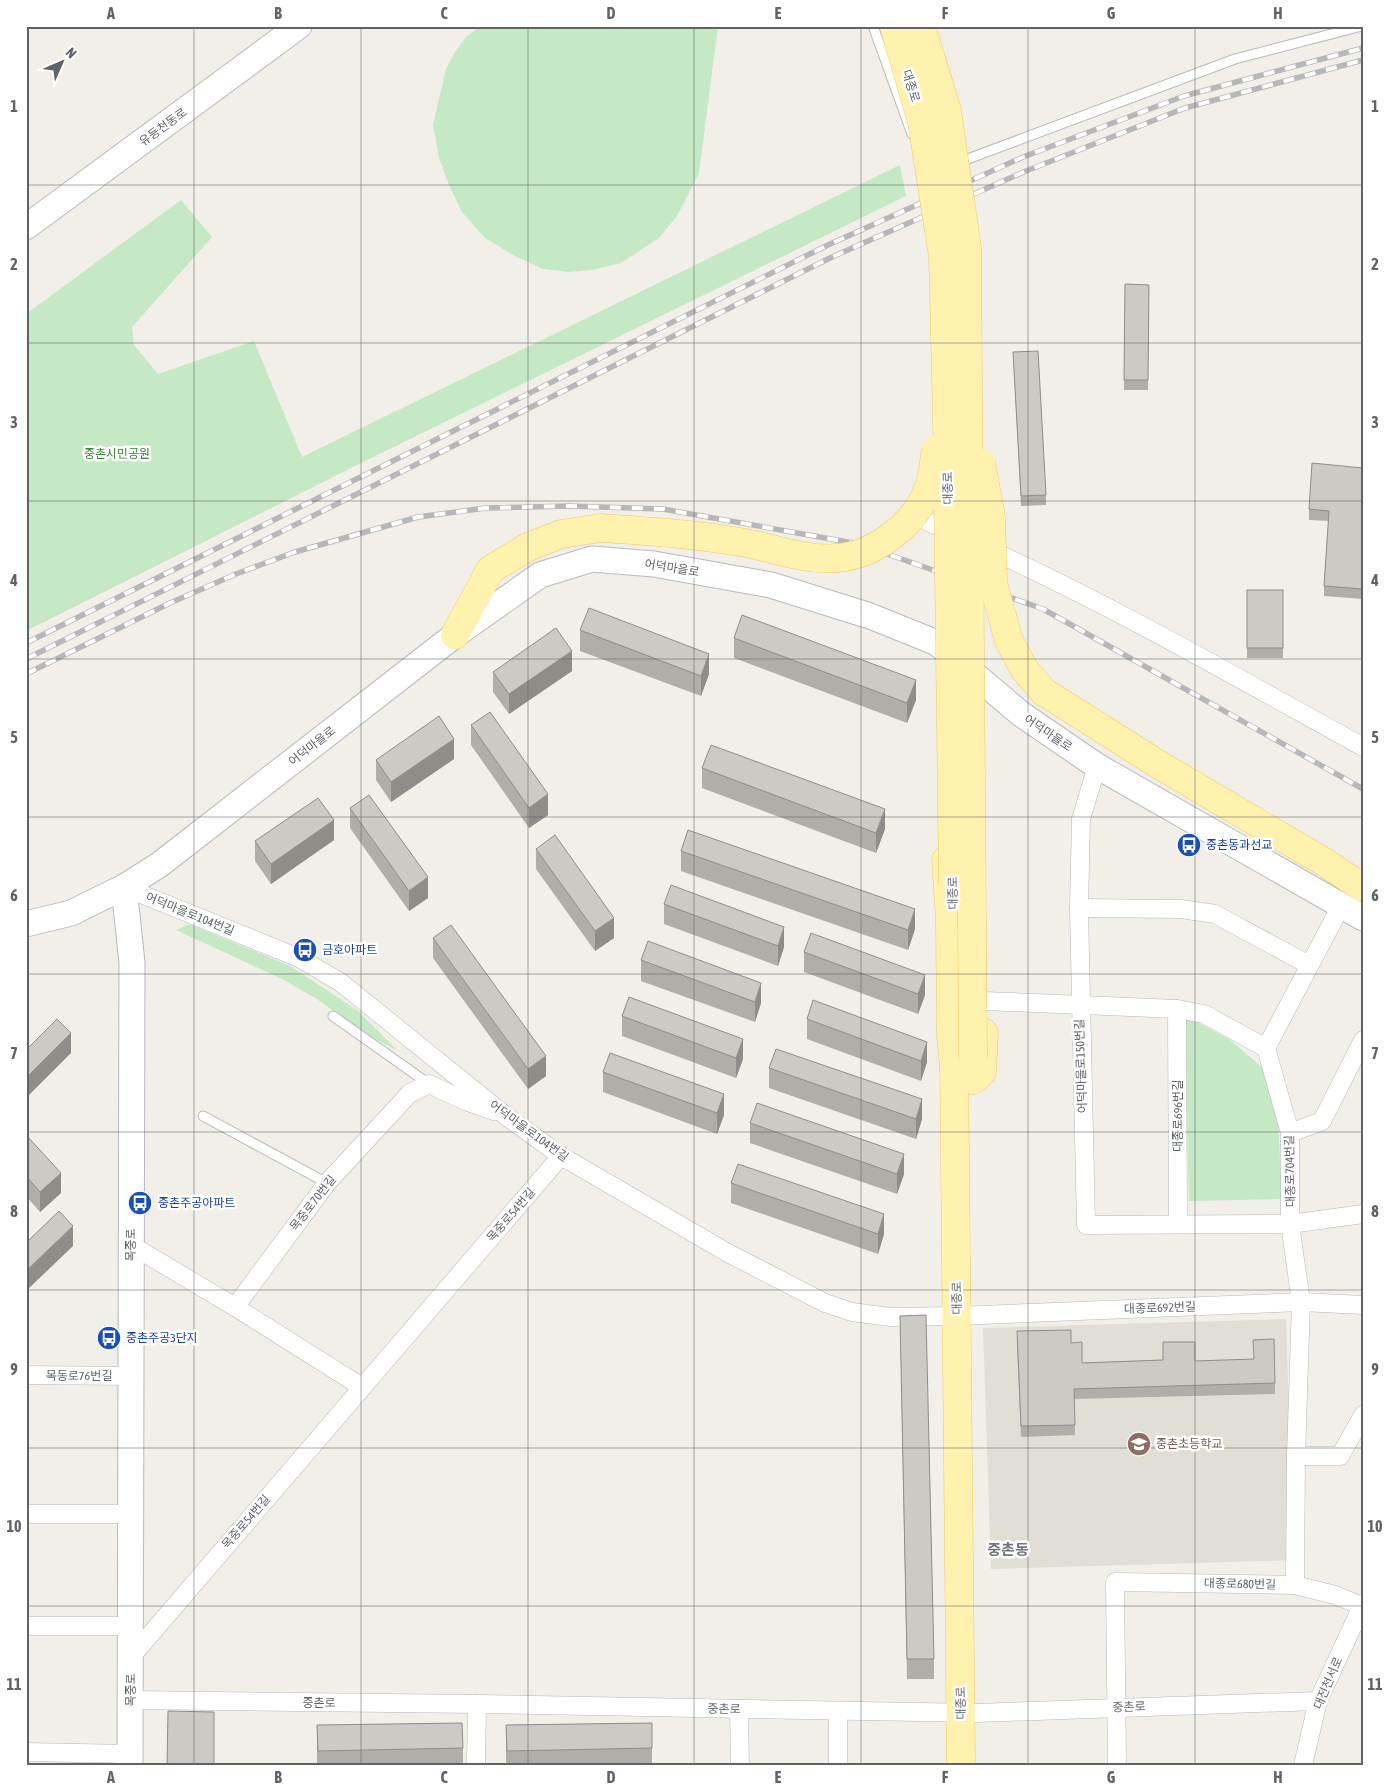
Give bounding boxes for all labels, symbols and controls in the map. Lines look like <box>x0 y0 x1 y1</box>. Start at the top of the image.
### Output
text: A <box>106 4 115 22</box>
text: B <box>274 4 282 22</box>
text: C <box>440 4 448 22</box>
text: D <box>607 4 616 22</box>
text: E <box>775 4 782 22</box>
text: F <box>942 4 949 22</box>
text: G <box>1107 4 1116 22</box>
text: H <box>1273 4 1283 22</box>
north arrow <box>38 38 88 88</box>
text: N <box>63 44 80 61</box>
street label: 대종로 <box>899 68 923 104</box>
text: 1 <box>10 97 18 115</box>
text: 1 <box>1371 97 1379 115</box>
street label: 유등천동로 <box>137 105 189 149</box>
text: 2 <box>10 255 18 273</box>
text: 2 <box>1371 255 1379 273</box>
text: 3 <box>10 413 18 431</box>
text: 3 <box>1371 413 1379 431</box>
park label: 중촌시민공원 <box>84 447 150 461</box>
street label: 대종로 <box>941 471 955 505</box>
street label: 어덕마을로 <box>644 557 700 579</box>
text: 4 <box>9 571 18 589</box>
text: 4 <box>1370 571 1379 589</box>
street label: 어덕마을로 <box>1021 712 1075 754</box>
street label: 어덕마을로 <box>286 723 338 769</box>
text: 5 <box>10 728 18 746</box>
text: 5 <box>1371 728 1379 746</box>
bus stop icon: 중촌동과선교 <box>1176 832 1202 858</box>
place label: 중촌동과선교 <box>1206 838 1272 852</box>
street label: 대종로 <box>946 876 960 910</box>
text: 6 <box>10 886 18 904</box>
text: 6 <box>1371 886 1379 904</box>
street label: 어덕마을로104번길 <box>144 890 236 938</box>
bus stop icon: 금호아파트 <box>292 937 318 963</box>
place label: 금호아파트 <box>322 943 377 957</box>
street label: 어덕마을로150번길 <box>1072 1019 1090 1113</box>
text: 7 <box>10 1044 18 1062</box>
text: 7 <box>1371 1044 1379 1062</box>
street label: 대종로696번길 <box>1171 1080 1185 1152</box>
street label: 어덕마을로104번길 <box>487 1098 571 1164</box>
street label: 대종로704번길 <box>1282 1135 1298 1207</box>
street label: 목중로70번길 <box>287 1172 339 1234</box>
street label: 목중로54번길 <box>484 1185 538 1245</box>
bus stop icon: 중촌주공아파트 <box>127 1190 153 1216</box>
place label: 중촌주공아파트 <box>158 1196 235 1210</box>
text: 8 <box>10 1202 18 1220</box>
text: 8 <box>1371 1202 1379 1220</box>
street label: 목중로 <box>124 1228 138 1262</box>
street label: 대종로 <box>950 1281 964 1315</box>
street label: 대종로692번길 <box>1124 1300 1196 1316</box>
bus stop icon: 중촌주공3단지 <box>96 1325 122 1351</box>
place label: 중촌주공3단지 <box>126 1331 198 1345</box>
text: 9 <box>10 1360 18 1378</box>
text: 9 <box>1371 1360 1379 1378</box>
street label: 목동로76번길 <box>46 1369 112 1383</box>
school or university icon: 중촌초등학교 <box>1126 1431 1152 1457</box>
place label: 중촌초등학교 <box>1156 1437 1222 1451</box>
street label: 목중로54번길 <box>219 1492 273 1552</box>
text: 10 <box>6 1517 22 1535</box>
text: 10 <box>1367 1517 1383 1535</box>
district label: 중촌동 <box>987 1541 1029 1558</box>
street label: 대종로680번길 <box>1204 1576 1276 1592</box>
street label: 대전천서로 <box>1311 1655 1345 1711</box>
street label: 목중로 <box>124 1673 138 1707</box>
text: 11 <box>6 1675 22 1693</box>
text: 11 <box>1367 1675 1383 1693</box>
street label: 대종로 <box>954 1686 968 1720</box>
street label: 중촌로 <box>302 1696 336 1710</box>
street label: 중촌로 <box>1112 1699 1146 1715</box>
street label: 중촌로 <box>707 1702 741 1716</box>
text: A <box>106 1768 115 1786</box>
text: B <box>274 1768 282 1786</box>
text: C <box>440 1768 448 1786</box>
text: D <box>607 1768 616 1786</box>
text: E <box>775 1768 782 1786</box>
text: F <box>942 1768 949 1786</box>
text: G <box>1107 1768 1116 1786</box>
text: H <box>1273 1768 1283 1786</box>

